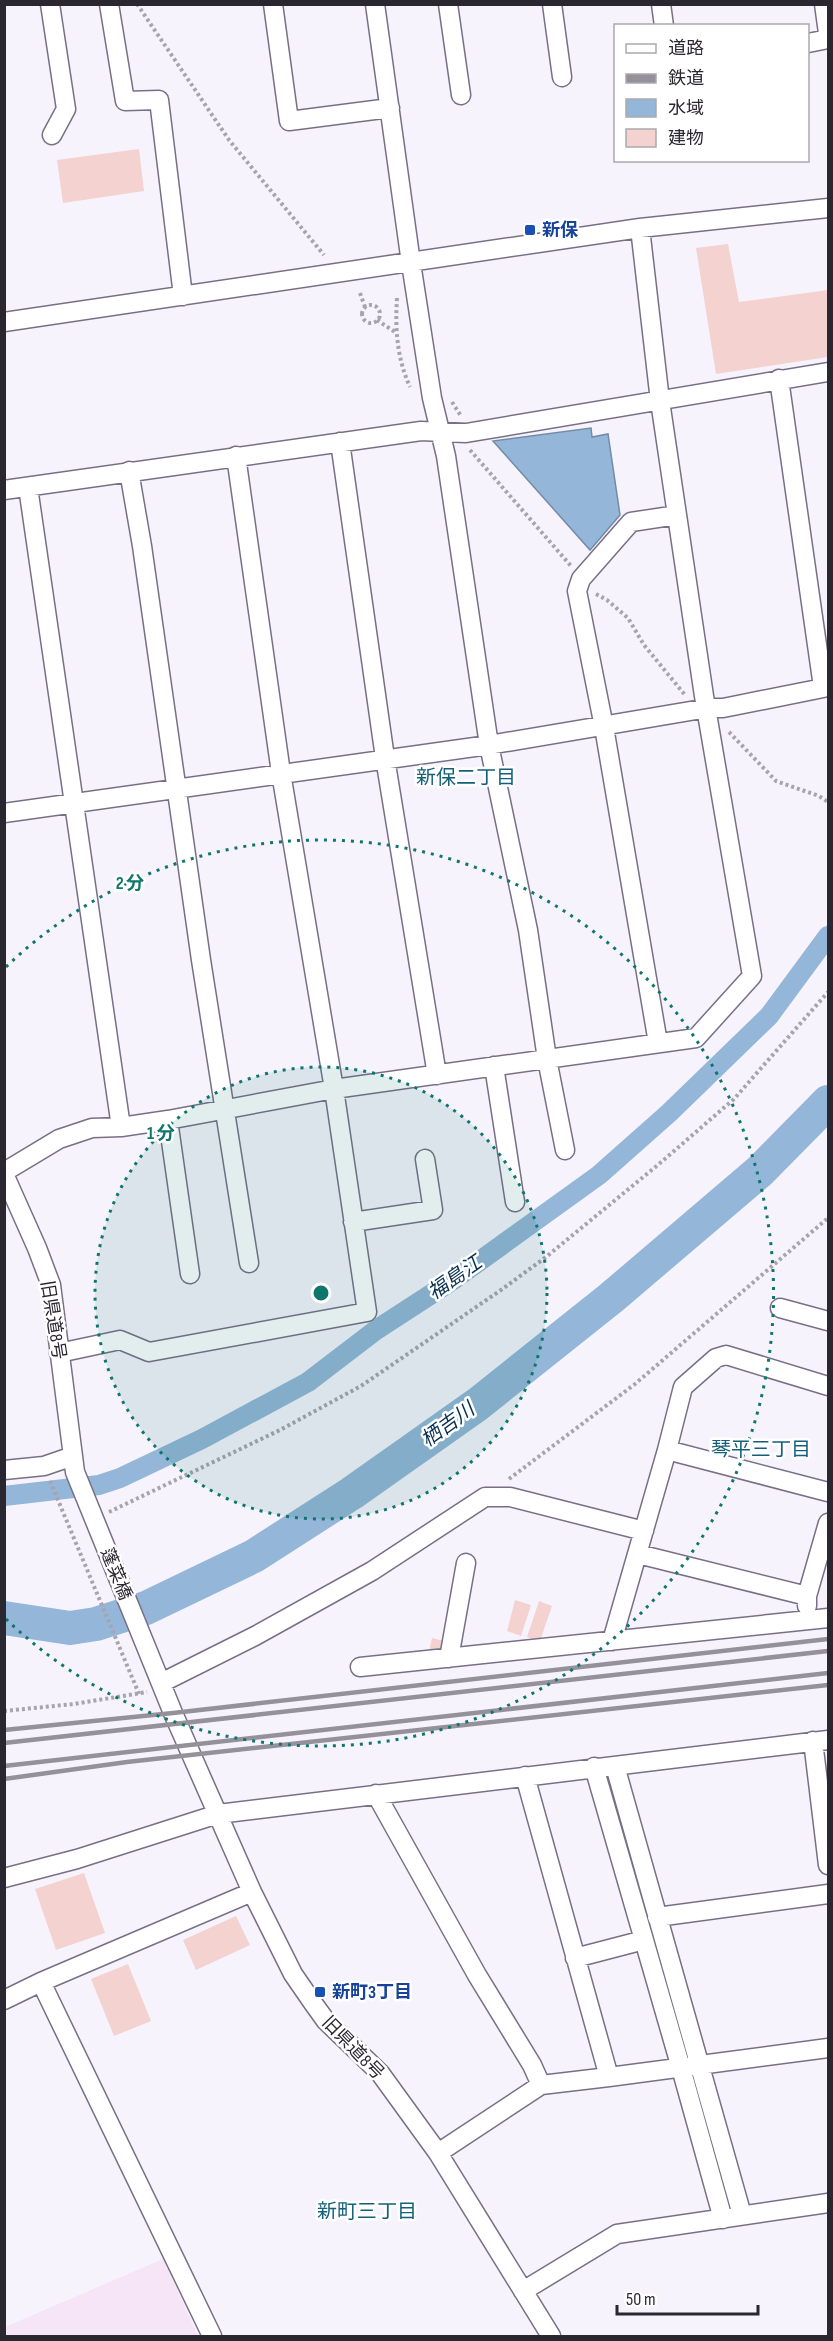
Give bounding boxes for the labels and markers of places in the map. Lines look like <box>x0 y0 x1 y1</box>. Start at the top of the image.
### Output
place label: 新保 <box>542 220 579 241</box>
marker: 新保 <box>523 223 537 237</box>
centre of rings <box>311 1283 331 1303</box>
place label: 新町3丁目 <box>332 1982 412 2003</box>
marker: 新町3丁目 <box>313 1985 327 1999</box>

